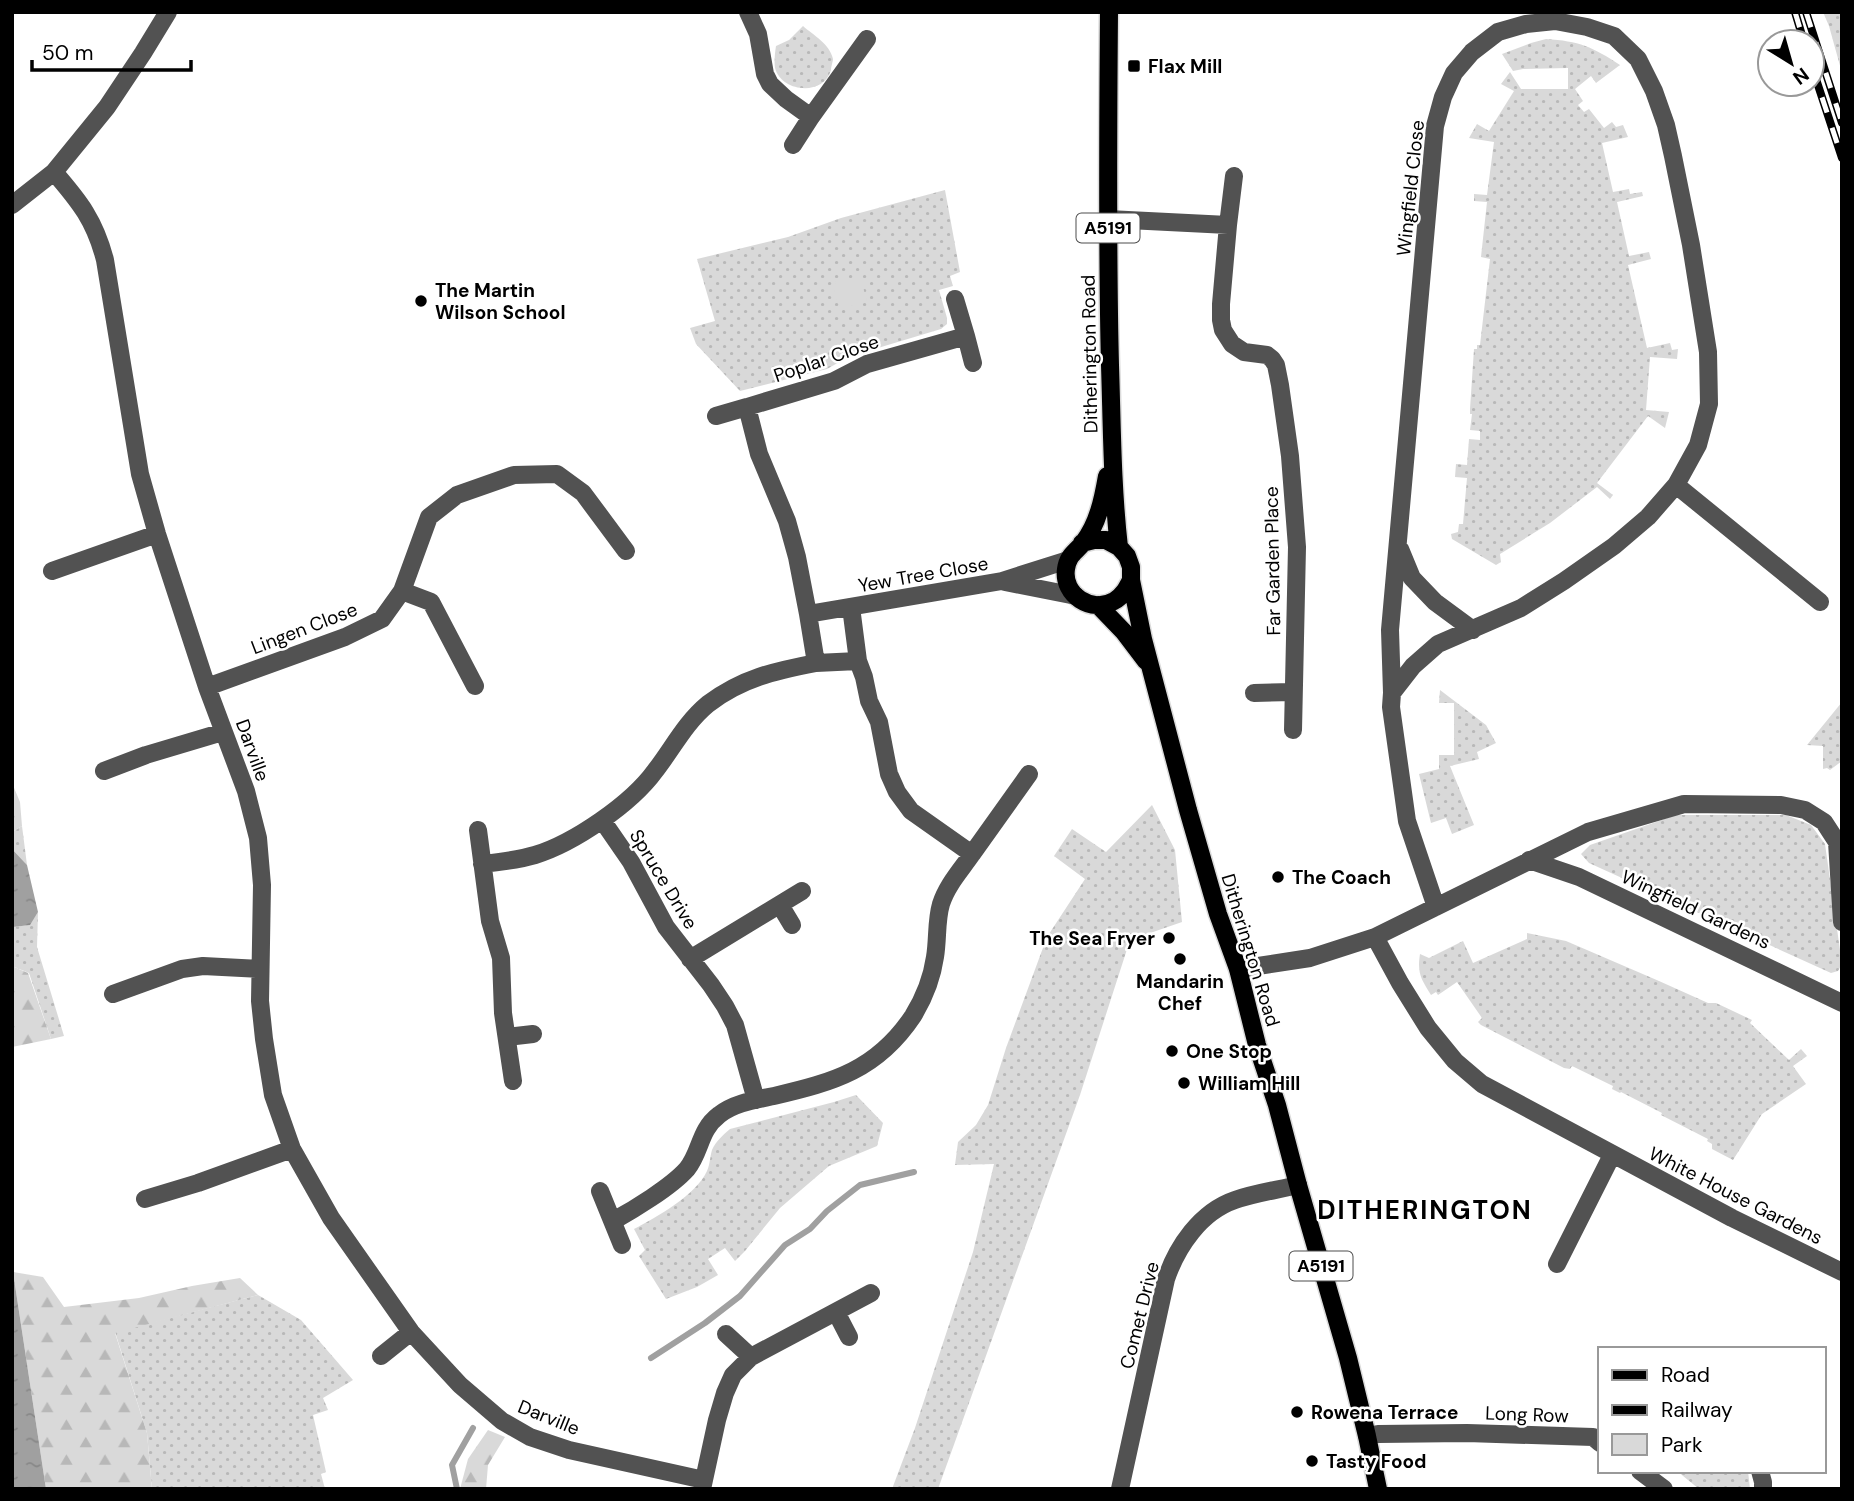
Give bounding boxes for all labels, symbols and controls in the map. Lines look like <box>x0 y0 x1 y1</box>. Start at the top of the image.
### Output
scale bar <box>32 28 191 72</box>
north arrow <box>1756 28 1826 98</box>
text: 50 m <box>42 39 93 67</box>
place label: Flax Mill <box>1148 54 1222 79</box>
marker: Flax Mill <box>1126 58 1142 74</box>
text: N <box>1788 62 1814 90</box>
street label: Wingfield Close <box>1391 119 1430 257</box>
road number: A5191 <box>1076 213 1140 242</box>
street label: Ditherington Road <box>1076 275 1103 433</box>
place label: The Martin Wilson School <box>435 278 566 325</box>
marker: The Martin Wilson School <box>413 293 429 309</box>
street label: Poplar Close <box>770 329 882 388</box>
street label: Far Garden Place <box>1259 486 1286 636</box>
street label: Yew Tree Close <box>856 551 990 598</box>
street label: Lingen Close <box>247 597 361 660</box>
street label: Darville <box>230 716 275 785</box>
street label: Spruce Drive <box>624 825 703 934</box>
street label: Wingfield Gardens <box>1617 864 1774 955</box>
place label: The Coach <box>1292 865 1391 890</box>
marker: The Coach <box>1270 869 1286 885</box>
street label: Ditherington Road <box>1215 871 1286 1030</box>
place label: The Sea Fryer <box>1029 926 1155 951</box>
marker: The Sea Fryer <box>1161 930 1177 946</box>
marker: Mandarin Chef <box>1172 951 1188 967</box>
place label: Mandarin Chef <box>1136 969 1224 1016</box>
place label: One Stop <box>1186 1039 1272 1064</box>
marker: One Stop <box>1164 1043 1180 1059</box>
place label: William Hill <box>1198 1071 1300 1096</box>
marker: William Hill <box>1176 1075 1192 1091</box>
street label: White House Gardens <box>1645 1141 1827 1250</box>
district label: DITHERINGTON <box>1317 1193 1533 1227</box>
road number: A5191 <box>1290 1252 1352 1280</box>
street label: Comet Drive <box>1114 1259 1165 1371</box>
legend <box>1598 1347 1826 1473</box>
text: Road <box>1661 1361 1710 1389</box>
street label: Darville <box>514 1394 583 1441</box>
text: Railway <box>1661 1396 1733 1424</box>
place label: Rowena Terrace <box>1311 1400 1458 1425</box>
street label: Long Row <box>1485 1401 1570 1428</box>
marker: Rowena Terrace <box>1289 1404 1305 1420</box>
text: Park <box>1661 1431 1703 1459</box>
place label: Tasty Food <box>1326 1449 1427 1474</box>
marker: Tasty Food <box>1304 1453 1320 1469</box>

